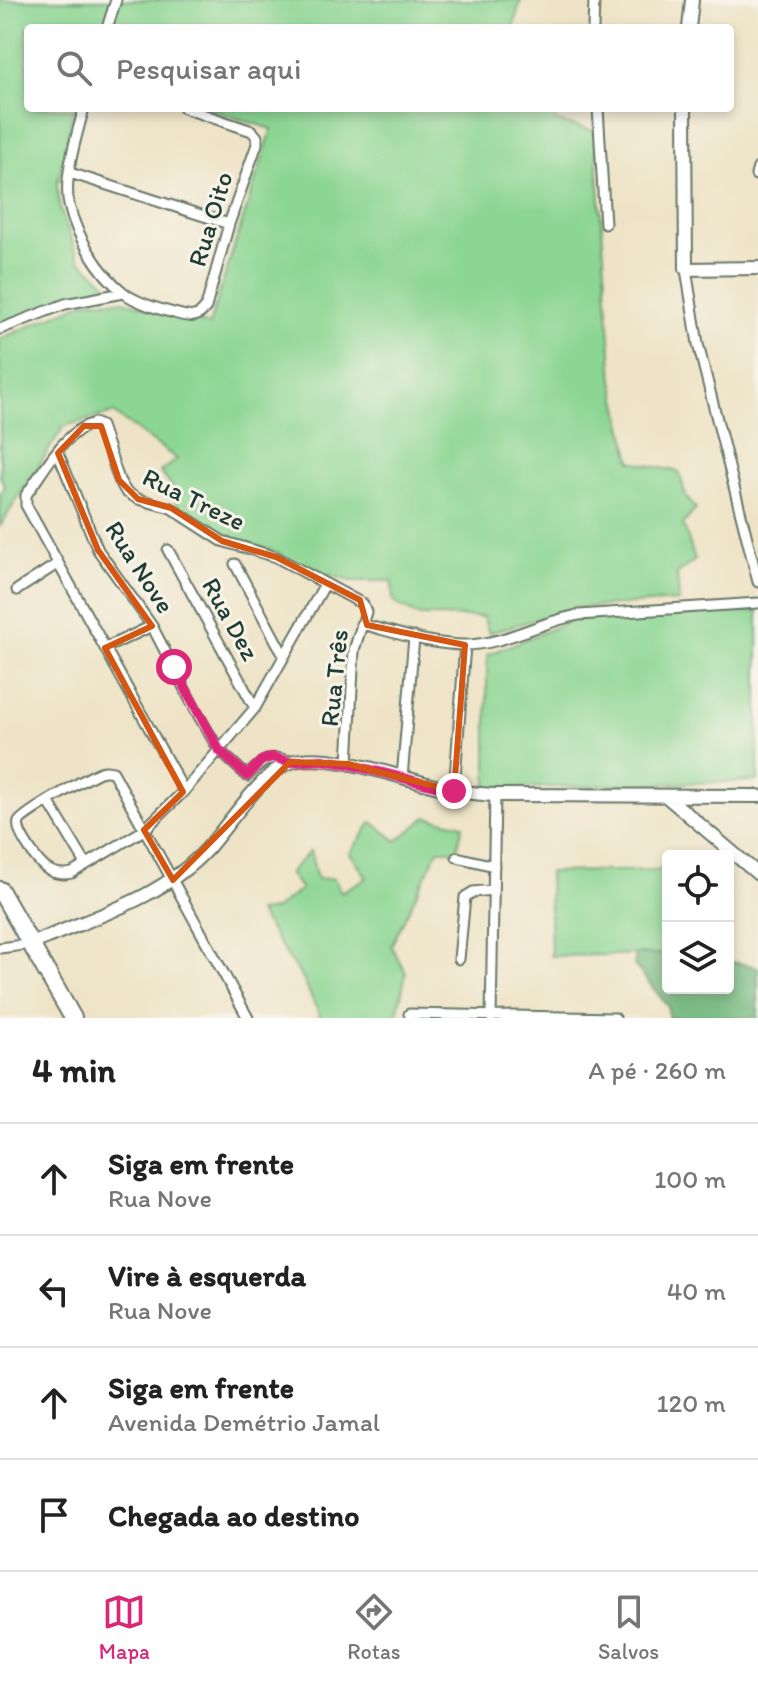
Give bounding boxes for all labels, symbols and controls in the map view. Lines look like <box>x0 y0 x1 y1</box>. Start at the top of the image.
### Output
search box <box>24 24 734 112</box>
icon: search <box>52 46 96 90</box>
text: Pesquisar aqui <box>116 50 301 87</box>
street label: Rua Oito <box>180 168 240 270</box>
street label: Rua Treze <box>137 460 251 538</box>
street label: Rua Nove <box>98 515 182 619</box>
street label: Rua Dez <box>195 572 267 666</box>
street label: Rua Três <box>313 628 355 728</box>
route start <box>156 649 192 685</box>
route end <box>436 773 472 809</box>
map controls <box>662 850 734 994</box>
button: locate <box>662 850 734 922</box>
button: layers <box>662 922 734 994</box>
text: 4 min <box>32 1050 116 1091</box>
text: A pé · 260 m <box>588 1054 726 1086</box>
text: Siga em frente <box>108 1145 294 1182</box>
icon: ahead <box>32 1157 76 1201</box>
text: 100 m <box>654 1163 726 1195</box>
text: Rua Nove <box>108 1182 212 1214</box>
text: Vire à esquerda <box>108 1257 306 1294</box>
icon: left <box>32 1269 76 1313</box>
text: 40 m <box>667 1275 726 1307</box>
text: Rua Nove <box>108 1294 212 1326</box>
text: Siga em frente <box>108 1369 294 1406</box>
icon: ahead <box>32 1381 76 1425</box>
text: 120 m <box>657 1387 726 1419</box>
text: Avenida Demétrio Jamal <box>108 1406 380 1438</box>
icon: arrive <box>32 1493 76 1537</box>
text: Chegada ao destino <box>108 1497 360 1534</box>
tab: Mapa <box>99 1590 150 1665</box>
tab: Rotas <box>347 1590 401 1665</box>
tab: Salvos <box>598 1590 659 1665</box>

